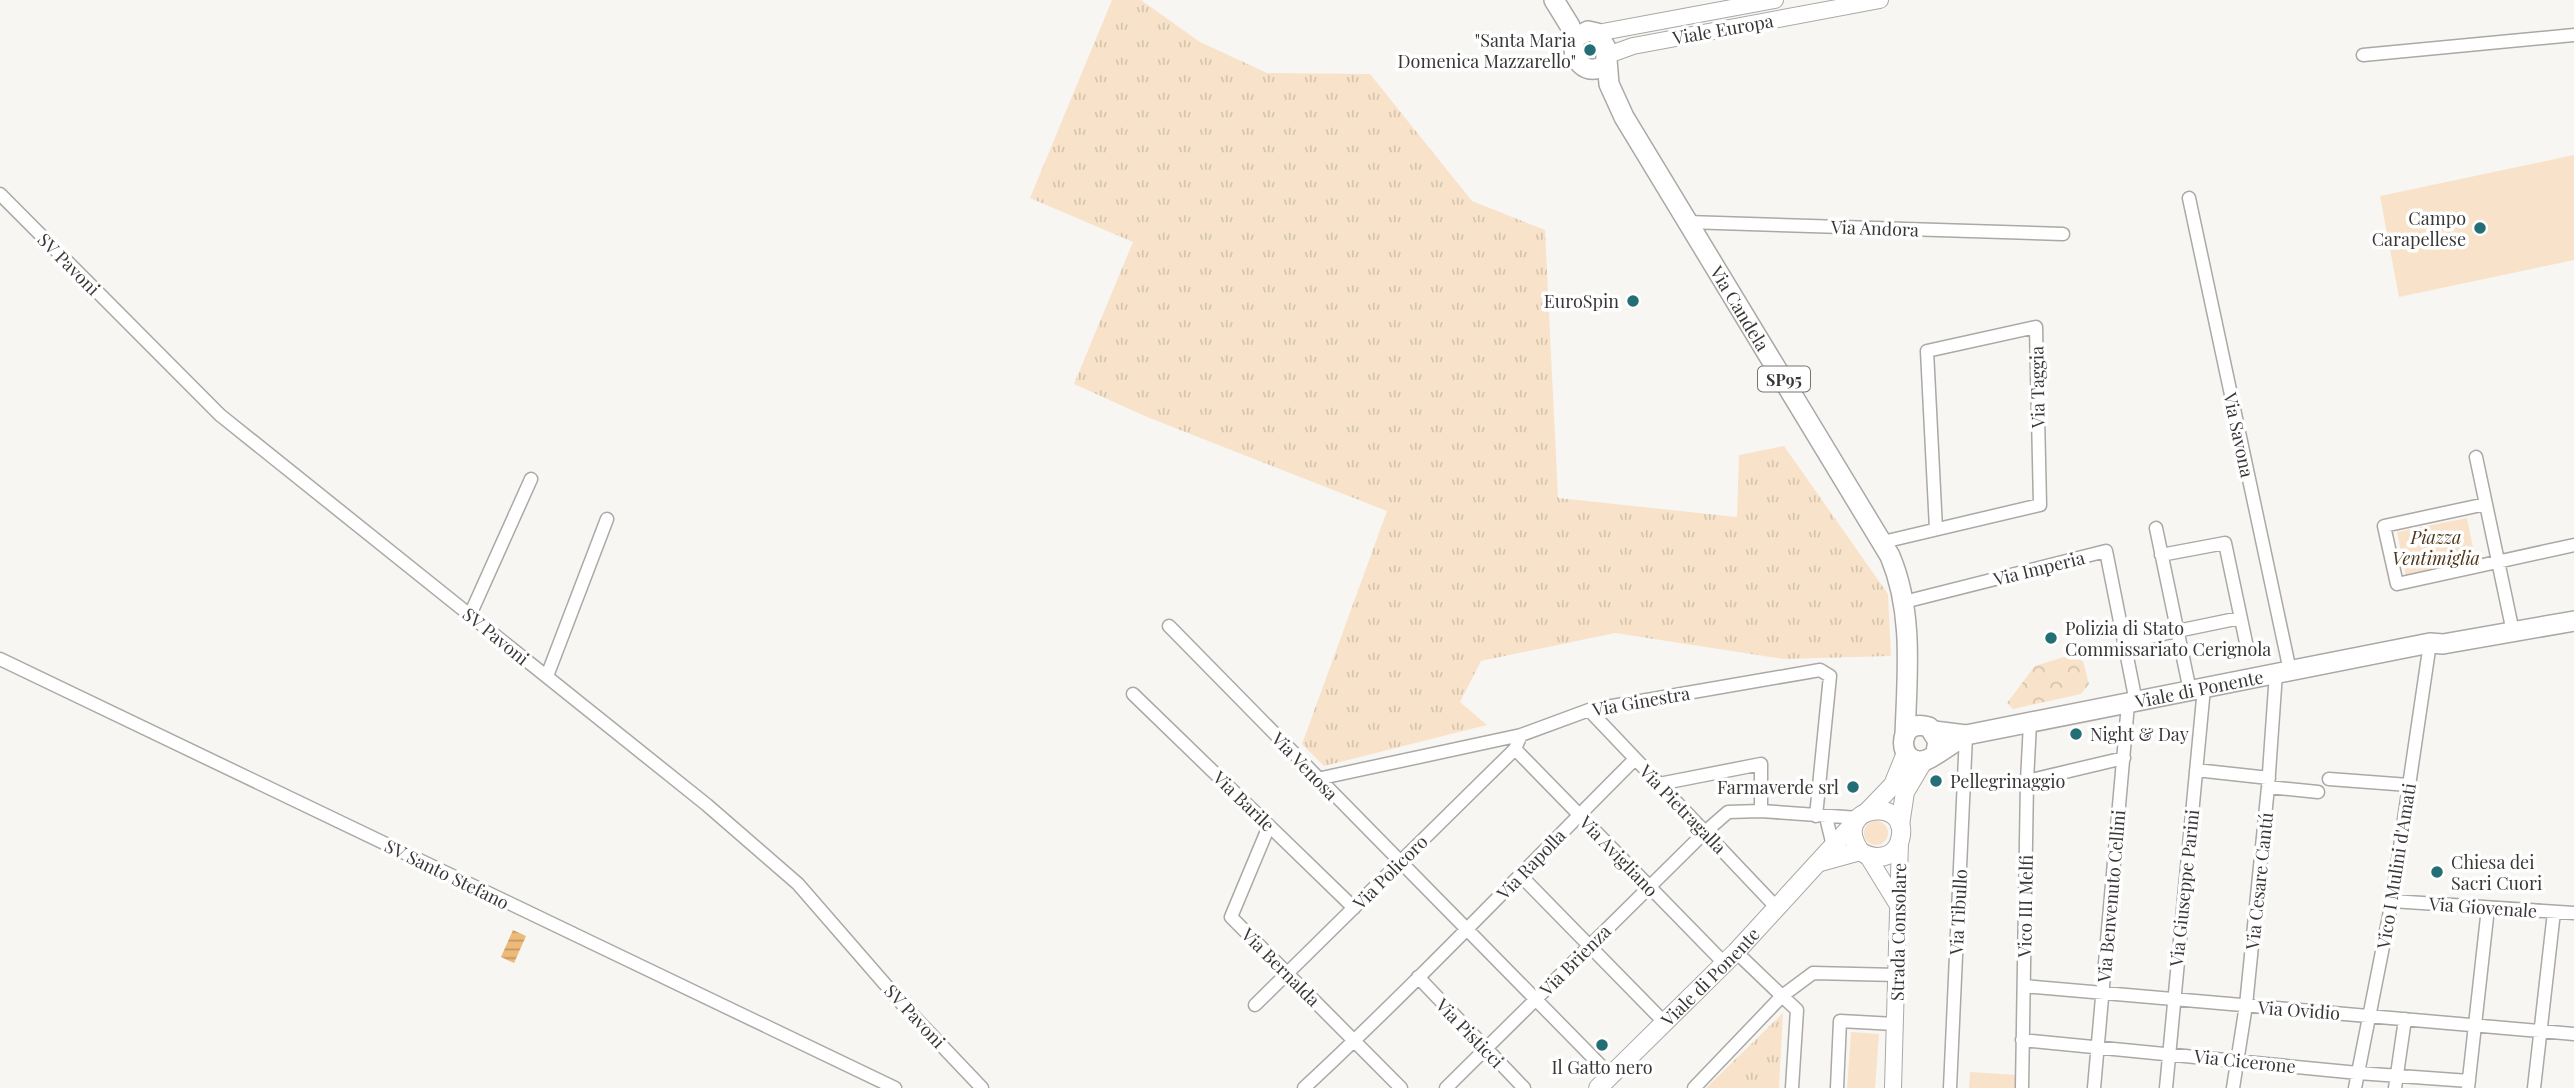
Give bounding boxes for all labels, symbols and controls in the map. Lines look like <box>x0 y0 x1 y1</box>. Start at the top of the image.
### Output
street label: Viale Europa <box>1670 8 1775 50</box>
place label: "Santa Maria Domenica Mazzarello" <box>1398 28 1576 73</box>
marker: "Santa Maria Domenica Mazzarello" <box>1582 42 1598 58</box>
place label: Campo Carapellese <box>2372 206 2466 251</box>
street label: Via Andora <box>1830 214 1919 242</box>
marker: Campo Carapellese <box>2472 220 2488 236</box>
street label: SV Pavoni <box>33 228 105 300</box>
street label: Via Candela <box>1704 261 1775 355</box>
place label: EuroSpin <box>1544 289 1619 313</box>
marker: EuroSpin <box>1625 293 1641 309</box>
street label: Via Taggia <box>2024 346 2050 429</box>
road number: SP95 <box>1758 366 1810 392</box>
street label: Via Savona <box>2218 389 2260 480</box>
park label: Piazza Ventimiglia <box>2392 525 2480 570</box>
street label: Via Imperia <box>1990 545 2087 591</box>
street label: SV Pavoni <box>458 602 534 670</box>
place label: Polizia di Stato Commissariato Cerignola <box>2065 616 2271 661</box>
marker: Polizia di Stato Commissariato Cerignola <box>2043 630 2059 646</box>
street label: Viale di Ponente <box>2132 664 2265 713</box>
street label: Via Ginestra <box>1589 681 1692 722</box>
place label: Night & Day <box>2090 722 2189 746</box>
street label: Via Venosa <box>1266 726 1343 805</box>
marker: Night & Day <box>2068 726 2084 742</box>
street label: Via Pietragalla <box>1634 759 1732 859</box>
street label: Via Barile <box>1207 765 1280 836</box>
place label: Pellegrinaggio <box>1950 769 2065 793</box>
marker: Pellegrinaggio <box>1928 773 1944 789</box>
place label: Farmaverde srl <box>1717 775 1839 799</box>
marker: Farmaverde srl <box>1845 779 1861 795</box>
street label: Vico I Mulini d'Amati <box>2371 781 2421 952</box>
street label: Via Giuseppe Parini <box>2164 808 2204 969</box>
street label: Via Benvenuto Cellini <box>2091 809 2130 984</box>
street label: Via Avigliano <box>1574 810 1664 902</box>
street label: Via Cesare Cantú <box>2240 811 2278 952</box>
street label: Via Rapolla <box>1491 823 1571 905</box>
street label: Via Policoro <box>1347 830 1432 915</box>
street label: SV Santo Stefano <box>381 833 513 915</box>
place label: Chiesa dei Sacri Cuori <box>2451 850 2542 895</box>
street label: Vico III Melfi <box>2012 854 2038 959</box>
street label: Strada Consolare <box>1885 863 1911 1001</box>
marker: Chiesa dei Sacri Cuori <box>2429 864 2445 880</box>
street label: Via Tibullo <box>1944 868 1972 957</box>
street label: Via Giovenale <box>2427 891 2538 923</box>
street label: Via Brienza <box>1534 919 1616 1001</box>
street label: Via Bernalda <box>1236 922 1325 1011</box>
street label: Viale di Ponente <box>1655 922 1765 1032</box>
street label: SV Pavoni <box>879 979 951 1053</box>
street label: Via Pisticci <box>1430 992 1509 1073</box>
street label: Via Ovidio <box>2256 995 2341 1025</box>
marker: Il Gatto nero <box>1594 1037 1610 1053</box>
street label: Via Cicerone <box>2192 1044 2297 1078</box>
place label: Il Gatto nero <box>1552 1055 1653 1079</box>

